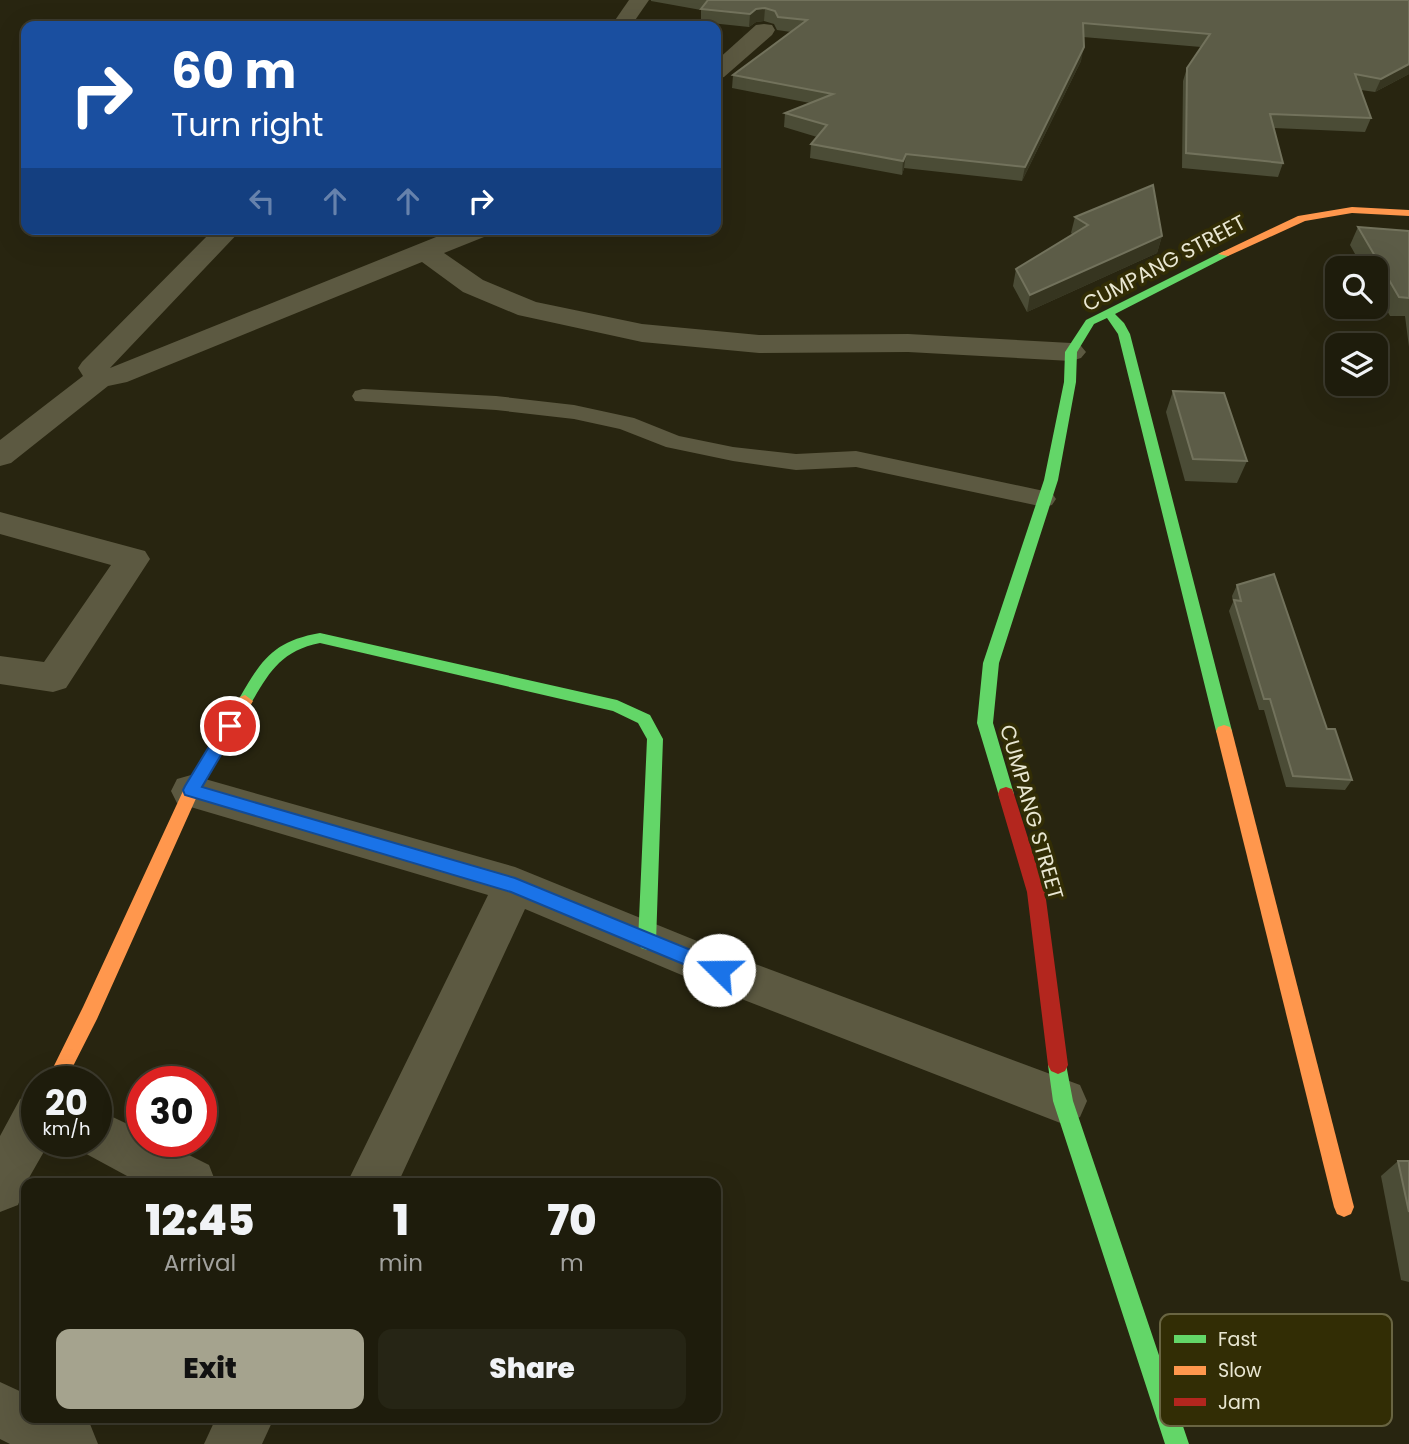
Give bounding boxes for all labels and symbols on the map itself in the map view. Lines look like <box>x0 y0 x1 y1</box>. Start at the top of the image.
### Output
street label: CUMPANG STREET <box>1077 208 1251 318</box>
pin <box>200 696 260 756</box>
street label: CUMPANG STREET <box>993 721 1071 903</box>
position arrow <box>682 933 756 1007</box>
speed limit sign: 30 <box>126 1066 217 1157</box>
legend <box>1160 1314 1392 1426</box>
text: Fast <box>1218 1326 1257 1353</box>
text: Slow <box>1218 1357 1262 1384</box>
text: Jam <box>1218 1389 1260 1416</box>

